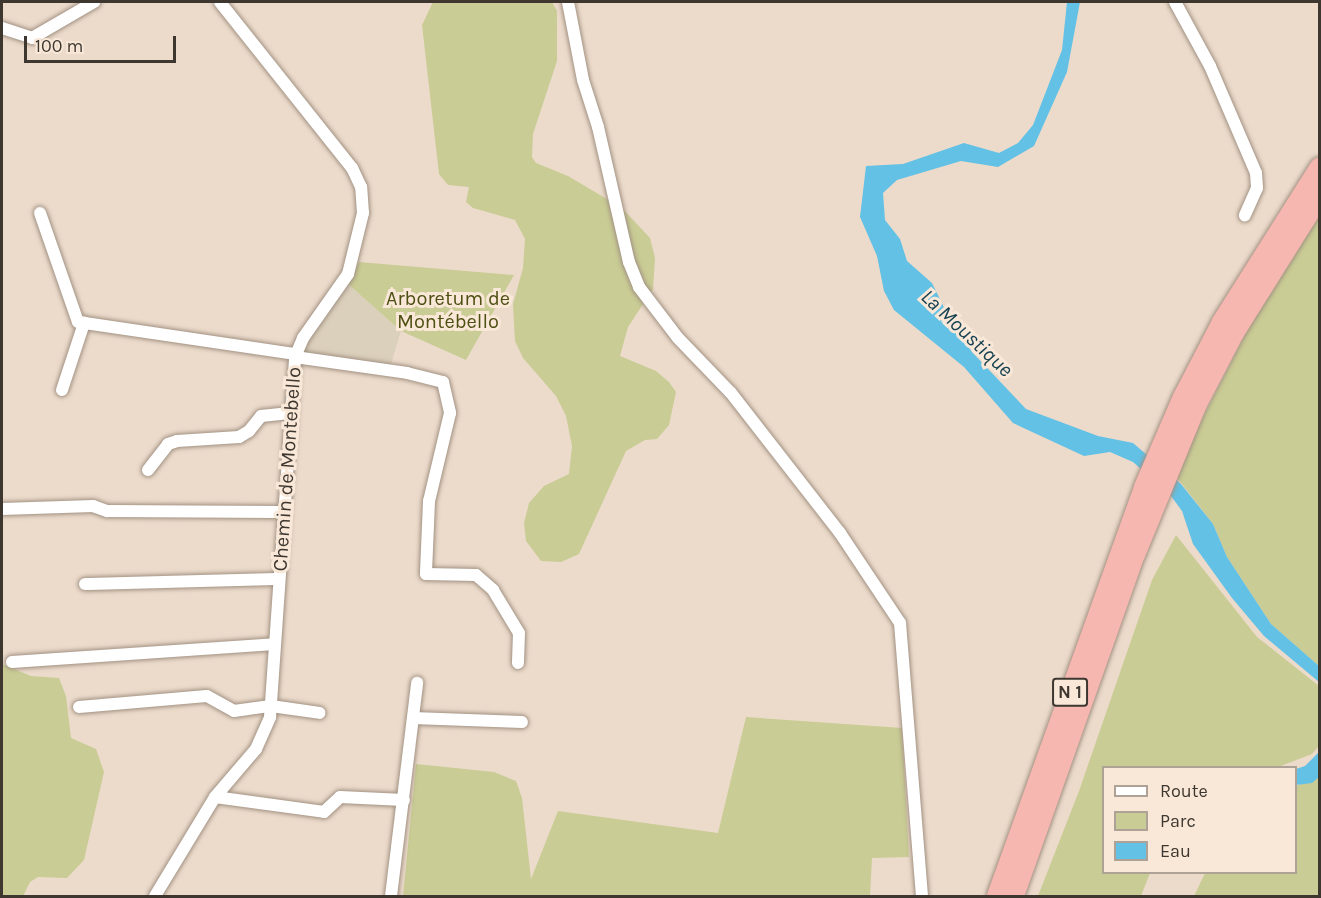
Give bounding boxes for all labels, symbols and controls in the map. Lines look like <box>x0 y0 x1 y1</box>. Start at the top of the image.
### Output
scale bar <box>27 24 178 62</box>
text: 100 m <box>35 35 83 57</box>
water label: La Moustique <box>916 284 1018 382</box>
park label: Arboretum de Montébello <box>386 286 510 333</box>
street label: Chemin de Montebello <box>268 366 306 572</box>
road number: N 1 <box>1052 677 1088 707</box>
legend <box>1102 766 1297 874</box>
text: Route <box>1160 780 1208 802</box>
text: Parc <box>1160 810 1196 832</box>
text: Eau <box>1160 840 1191 862</box>

